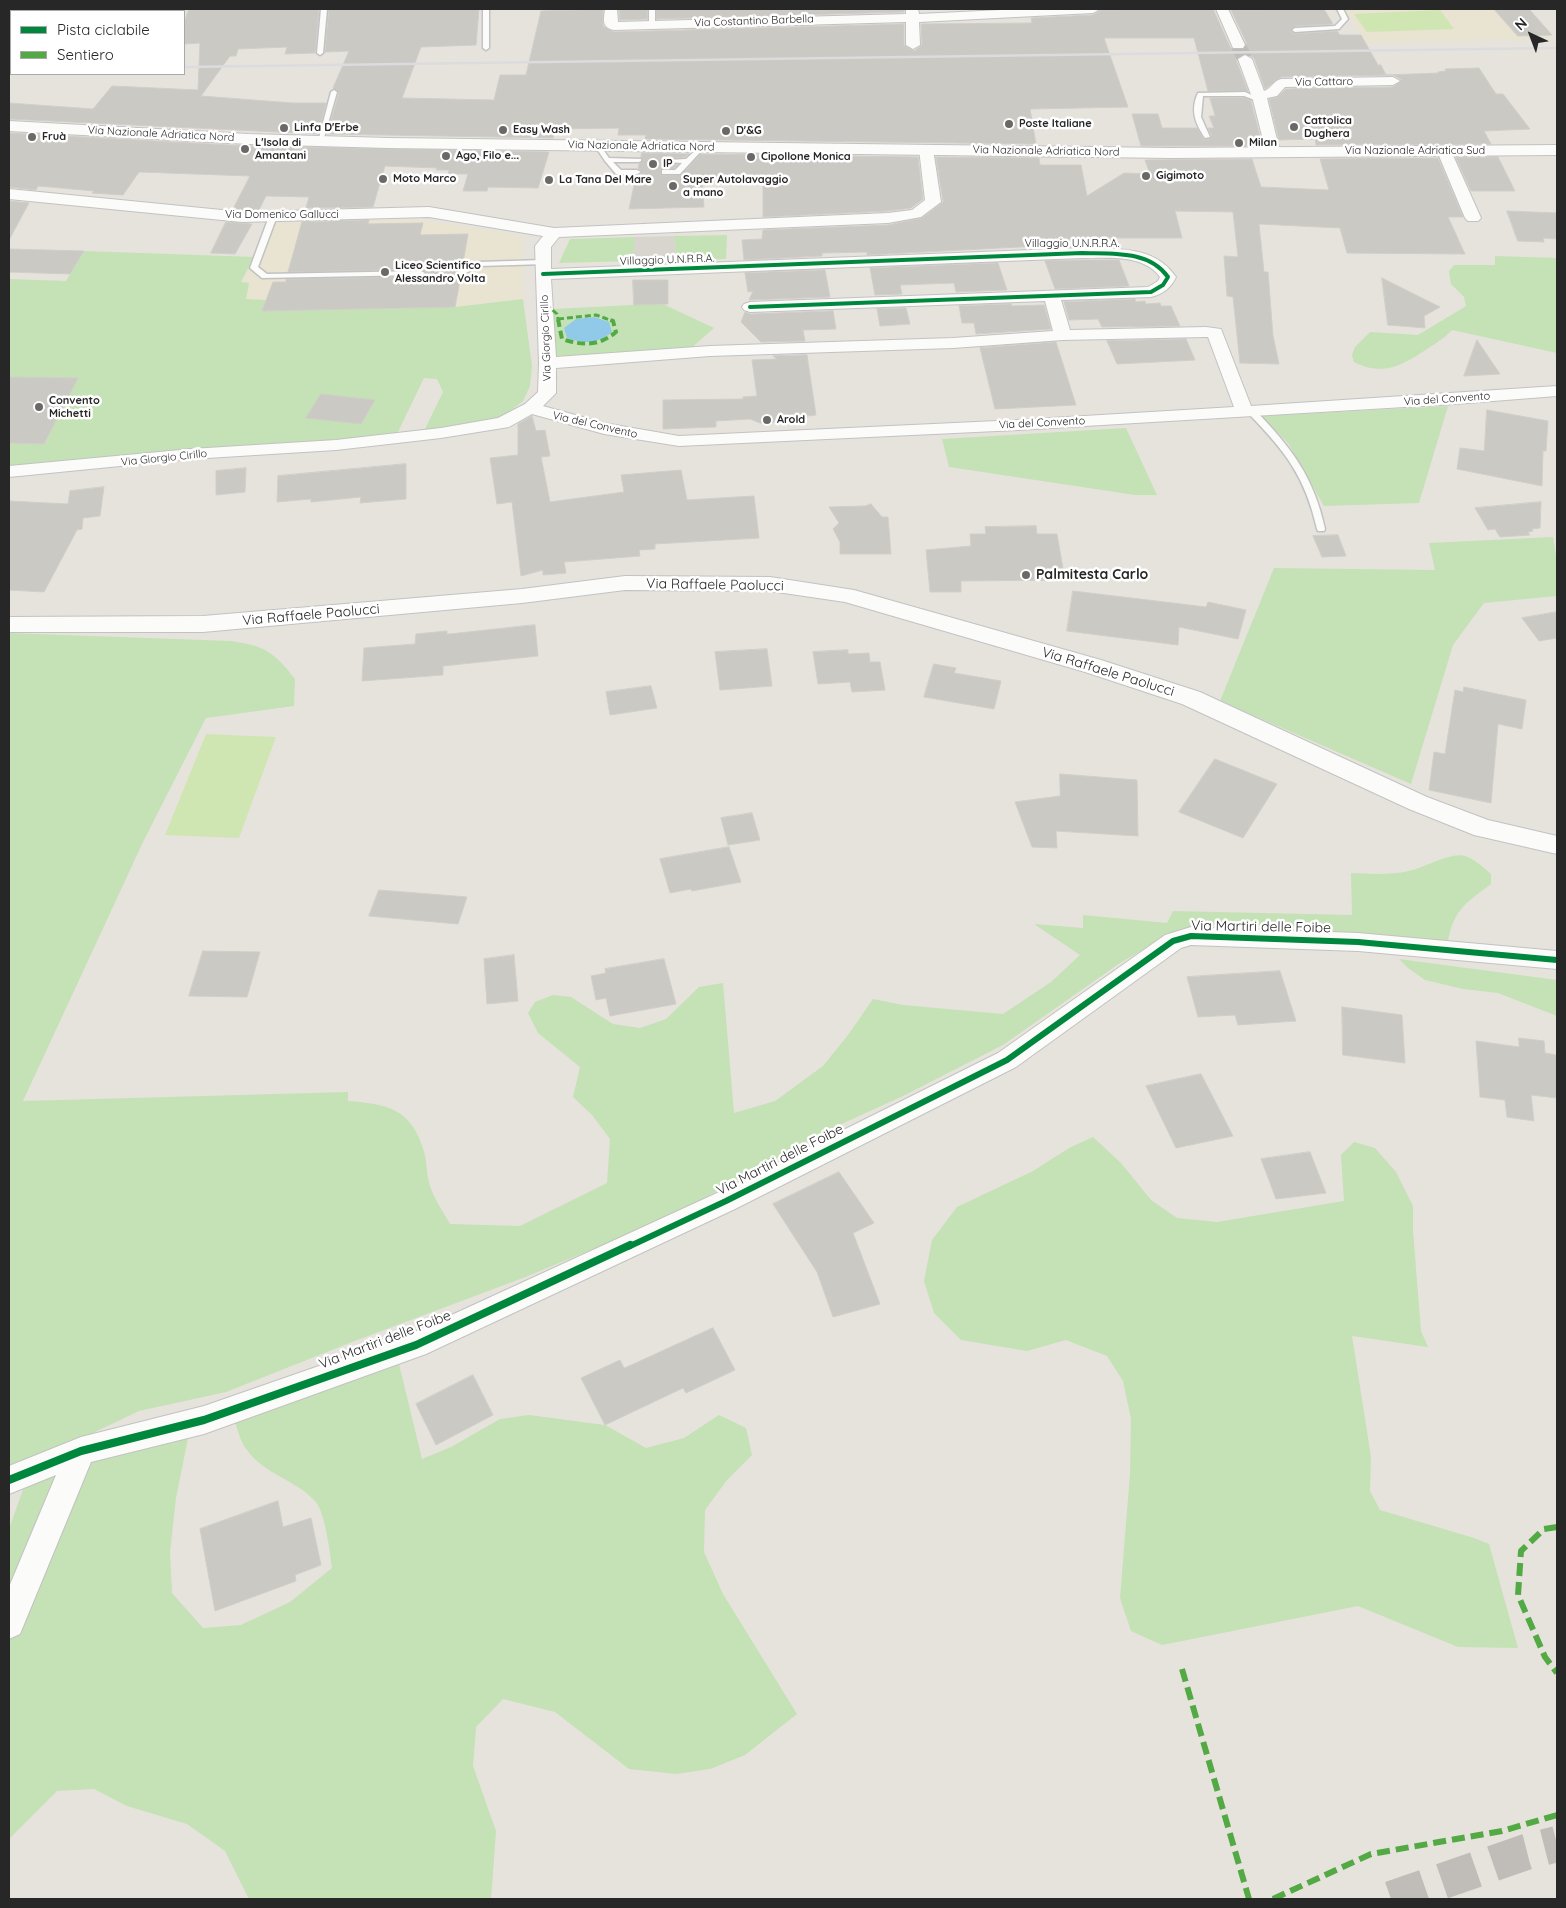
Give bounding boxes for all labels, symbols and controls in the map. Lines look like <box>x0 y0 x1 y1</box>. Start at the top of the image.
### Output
legend <box>10 10 185 75</box>
north arrow <box>1506 10 1556 60</box>
street label: Via Costantino Barbella <box>694 12 814 30</box>
text: N <box>1511 14 1531 34</box>
text: Pista ciclabile <box>57 20 150 39</box>
text: Sentiero <box>57 45 114 64</box>
street label: Via Cattaro <box>1295 75 1353 89</box>
place label: Cattolica Dughera <box>1304 114 1352 140</box>
place label: Poste Italiane <box>1019 117 1092 131</box>
marker: Poste Italiane <box>1003 118 1015 130</box>
place label: Linfa D'Erbe <box>294 121 359 135</box>
marker: Cattolica Dughera <box>1288 121 1300 133</box>
marker: Linfa D'Erbe <box>278 122 290 134</box>
place label: Easy Wash <box>513 123 570 137</box>
street label: Via Nazionale Adriatica Nord <box>87 124 235 144</box>
marker: Easy Wash <box>497 124 509 136</box>
place label: D'&G <box>736 124 762 138</box>
marker: D'&G <box>720 125 732 137</box>
place label: Fruà <box>42 130 66 144</box>
marker: Fruà <box>26 131 38 143</box>
place label: L'Isola di Amantani <box>255 136 306 162</box>
place label: Milan <box>1249 136 1277 150</box>
marker: Milan <box>1233 137 1245 149</box>
street label: Via Nazionale Adriatica Nord <box>568 138 714 154</box>
marker: L'Isola di Amantani <box>239 143 251 155</box>
street label: Via Nazionale Adriatica Nord <box>973 143 1119 159</box>
street label: Via Nazionale Adriatica Sud <box>1345 144 1485 158</box>
place label: Ago, Filo e... <box>456 149 519 163</box>
marker: Ago, Filo e... <box>440 150 452 162</box>
place label: Cipollone Monica <box>761 150 851 164</box>
marker: Cipollone Monica <box>745 151 757 163</box>
place label: IP <box>663 157 673 171</box>
marker: IP <box>647 158 659 170</box>
place label: Gigimoto <box>1156 169 1204 183</box>
marker: Gigimoto <box>1140 170 1152 182</box>
place label: Moto Marco <box>393 172 456 186</box>
marker: Moto Marco <box>377 173 389 185</box>
place label: La Tana Del Mare <box>559 173 652 187</box>
place label: Super Autolavaggio a mano <box>683 173 788 199</box>
marker: La Tana Del Mare <box>543 174 555 186</box>
marker: Super Autolavaggio a mano <box>667 180 679 192</box>
street label: Via Domenico Gallucci <box>225 208 339 222</box>
street label: Villaggio U.N.R.R.A. <box>1025 237 1119 251</box>
street label: Villaggio U.N.R.R.A. <box>619 252 715 268</box>
place label: Liceo Scientifico Alessandro Volta <box>395 259 485 285</box>
marker: Liceo Scientifico Alessandro Volta <box>379 266 391 278</box>
street label: Via Giorgio Cirillo <box>538 294 554 382</box>
street label: Via del Convento <box>1403 389 1491 409</box>
place label: Convento Michetti <box>49 394 100 420</box>
marker: Convento Michetti <box>33 401 45 413</box>
street label: Via del Convento <box>551 409 639 441</box>
place label: Arold <box>777 413 805 427</box>
marker: Arold <box>761 414 773 426</box>
street label: Via del Convento <box>998 414 1086 432</box>
street label: Via Giorgio Cirillo <box>120 447 208 469</box>
place label: Palmitesta Carlo <box>1036 567 1148 583</box>
marker: Palmitesta Carlo <box>1020 569 1032 581</box>
street label: Via Raffaele Paolucci <box>646 575 784 595</box>
street label: Via Raffaele Paolucci <box>242 601 380 629</box>
street label: Via Raffaele Paolucci <box>1040 644 1176 700</box>
street label: Via Martiri delle Foibe <box>1191 917 1331 937</box>
street label: Via Martiri delle Foibe <box>714 1121 846 1199</box>
street label: Via Martiri delle Foibe <box>317 1307 453 1373</box>

